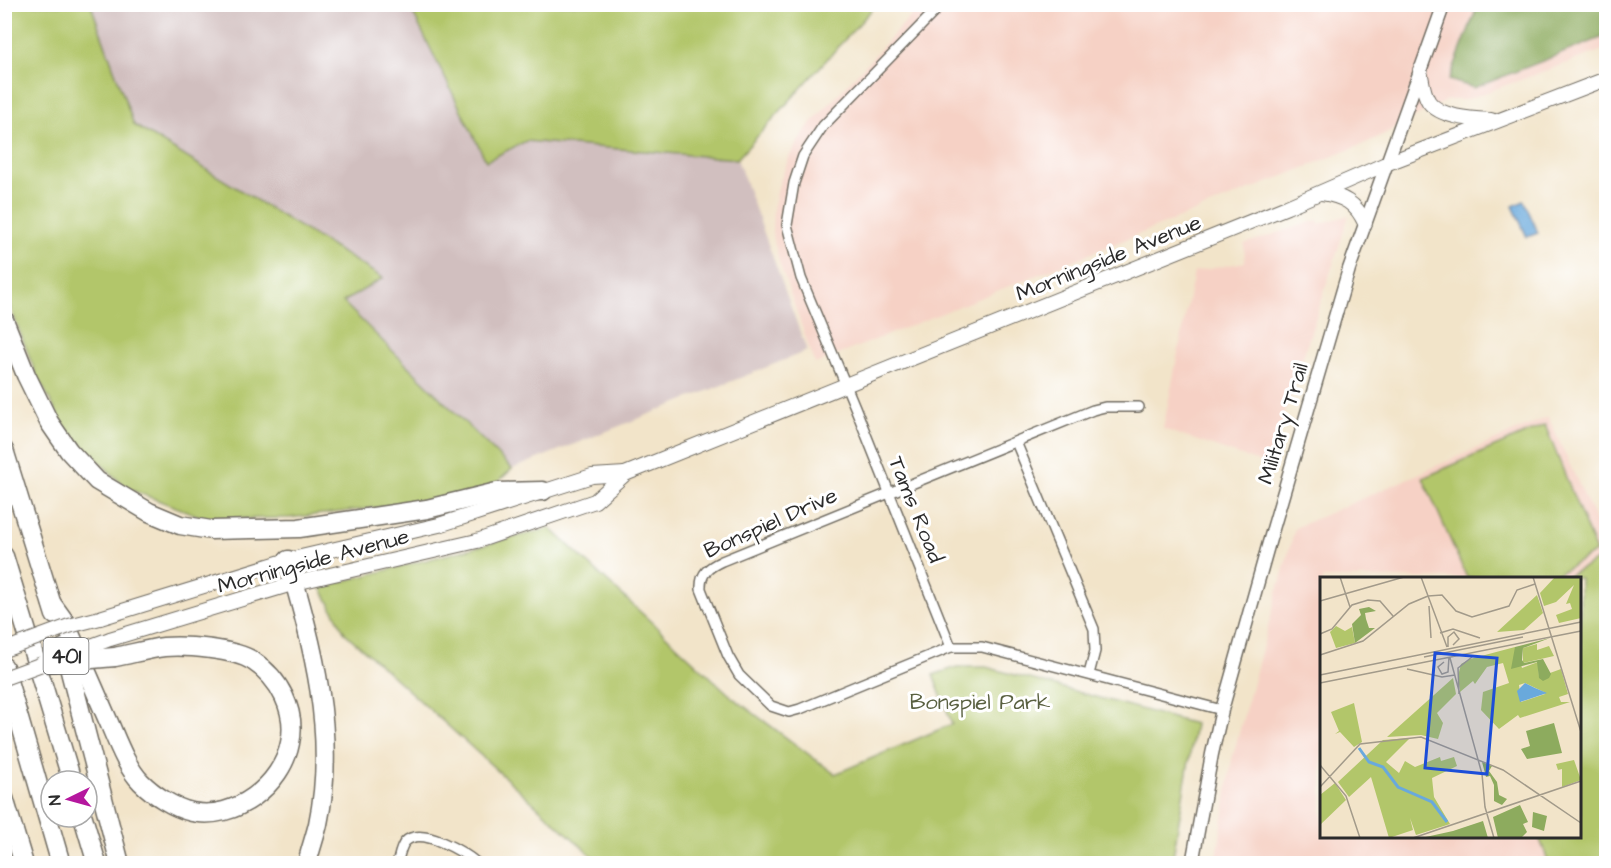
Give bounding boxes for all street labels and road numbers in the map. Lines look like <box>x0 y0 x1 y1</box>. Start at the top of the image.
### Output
street label: Morningside Avenue <box>1011 207 1206 311</box>
street label: Military Trail <box>1250 359 1318 488</box>
street label: Tams Road <box>880 452 951 567</box>
street label: Bonspiel Drive <box>699 480 842 567</box>
street label: Morningside Avenue <box>214 521 413 603</box>
road number: 401 <box>44 638 88 674</box>

